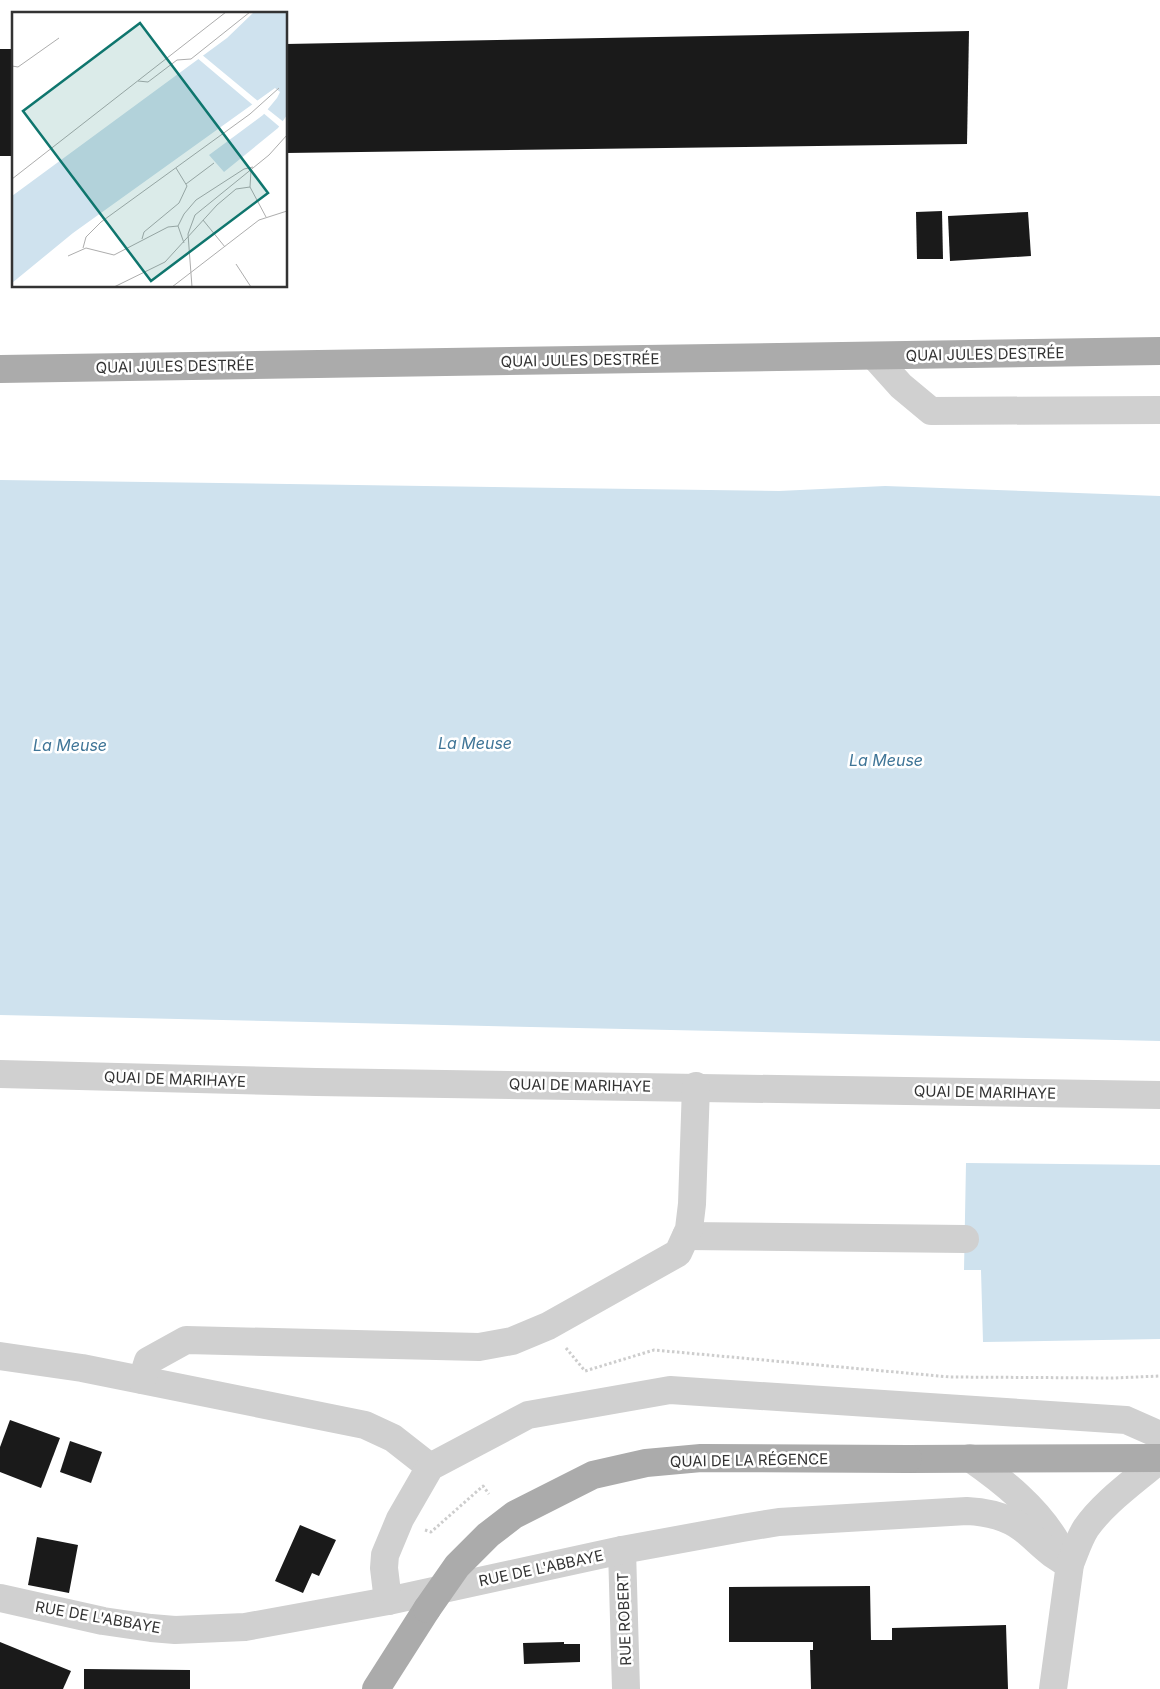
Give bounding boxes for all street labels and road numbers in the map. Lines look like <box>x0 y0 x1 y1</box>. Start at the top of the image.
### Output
street label: QUAI JULES DESTRÉE <box>905 343 1065 365</box>
street label: QUAI JULES DESTRÉE <box>500 349 660 371</box>
street label: QUAI JULES DESTRÉE <box>95 355 255 377</box>
street label: QUAI DE MARIHAYE <box>104 1067 246 1091</box>
street label: QUAI DE MARIHAYE <box>509 1074 651 1096</box>
street label: QUAI DE MARIHAYE <box>914 1081 1056 1103</box>
street label: QUAI DE LA RÉGENCE <box>670 1449 828 1471</box>
street label: RUE DE L'ABBAYE <box>477 1546 605 1590</box>
street label: RUE ROBERT <box>613 1572 635 1666</box>
street label: RUE DE L'ABBAYE <box>34 1597 162 1637</box>

